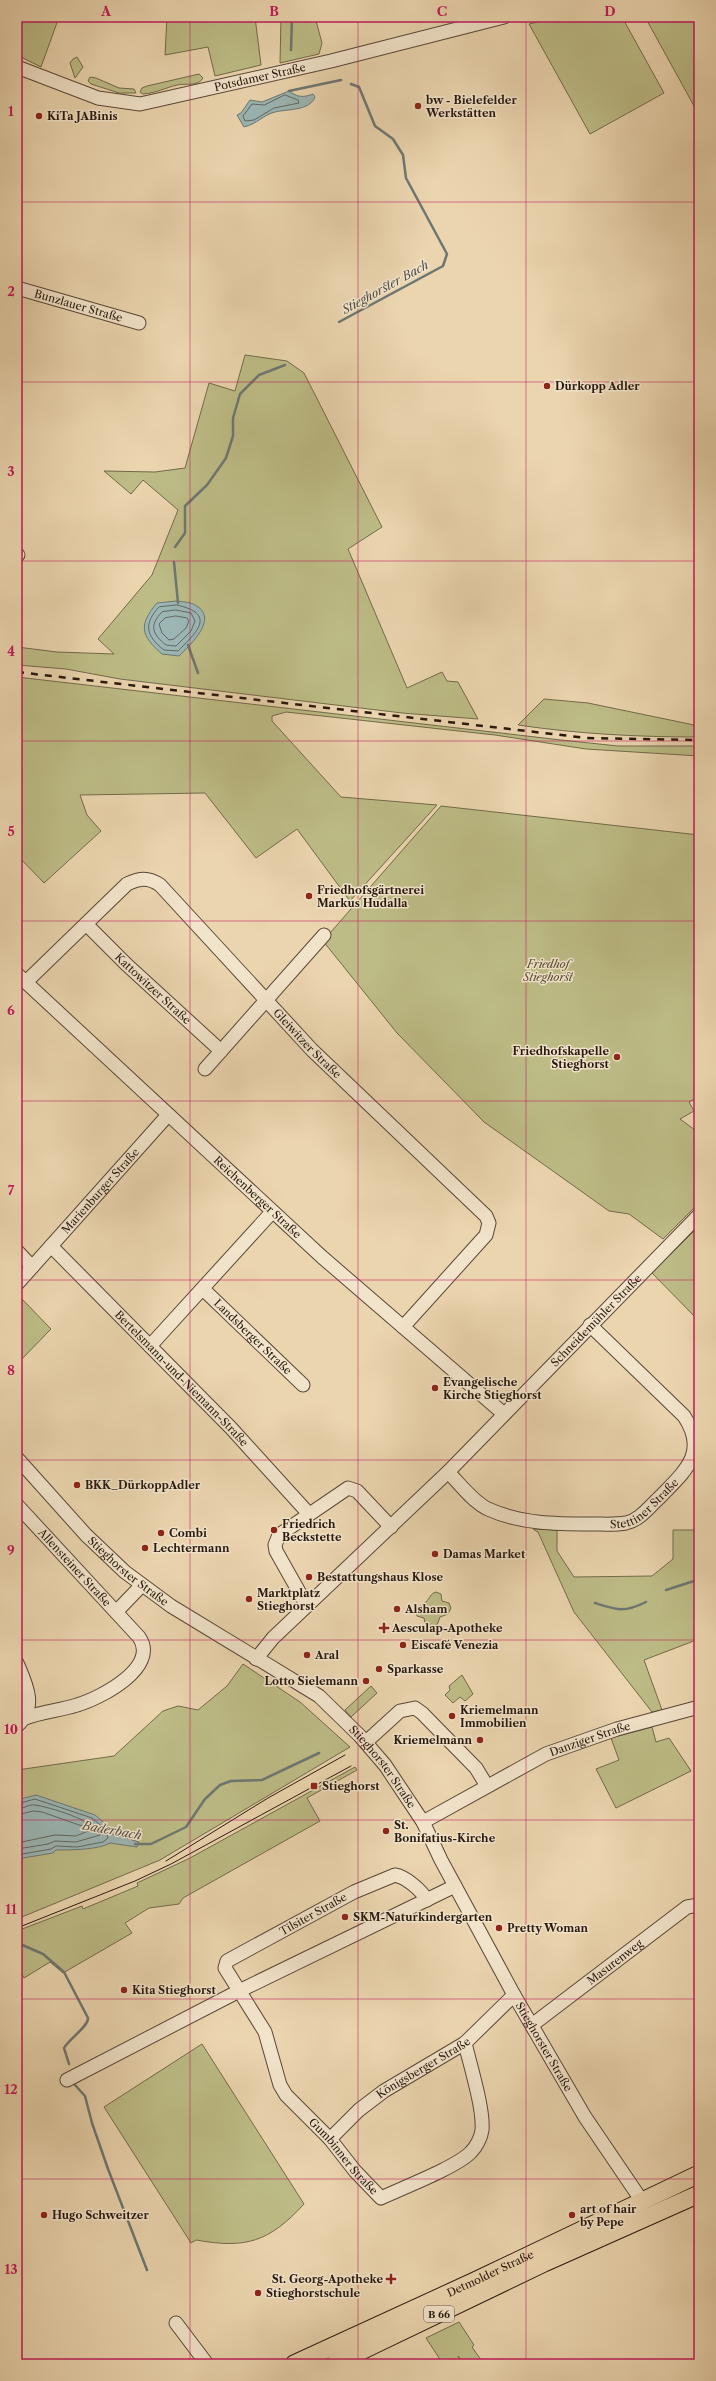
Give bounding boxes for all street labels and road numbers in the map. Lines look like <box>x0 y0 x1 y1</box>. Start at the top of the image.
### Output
street label: Potsdamer Straße <box>213 60 307 94</box>
street label: Bunzlauer Straße <box>33 286 124 325</box>
street label: Kattowitzer Straße <box>112 950 194 1027</box>
street label: Gleiwitzer Straße <box>270 1006 344 1081</box>
street label: Marienburger Straße <box>58 1145 142 1236</box>
street label: Reichenberger Straße <box>211 1153 304 1241</box>
street label: Schneidemühler Straße <box>548 1271 644 1370</box>
street label: Landsberger Straße <box>211 1296 295 1377</box>
street label: Bertelsmann-und-Niemann-Straße <box>112 1308 251 1449</box>
street label: Stettiner Straße <box>610 1475 681 1531</box>
street label: Allensteiner Straße <box>35 1525 114 1609</box>
street label: Stieghorster Straße <box>85 1533 171 1609</box>
street label: Danziger Straße <box>548 1719 632 1759</box>
street label: Stieghorster Straße <box>346 1723 418 1811</box>
street label: Tilsiter Straße <box>277 1890 349 1938</box>
street label: Masurenweg <box>584 1936 646 1988</box>
street label: Stieghorster Straße <box>513 2000 576 2094</box>
street label: Königsberger Straße <box>373 2034 474 2101</box>
street label: Gumbinner Straße <box>306 2115 381 2198</box>
street label: Detmolder Straße <box>445 2247 536 2300</box>
road number: B 66 <box>424 2306 454 2322</box>

